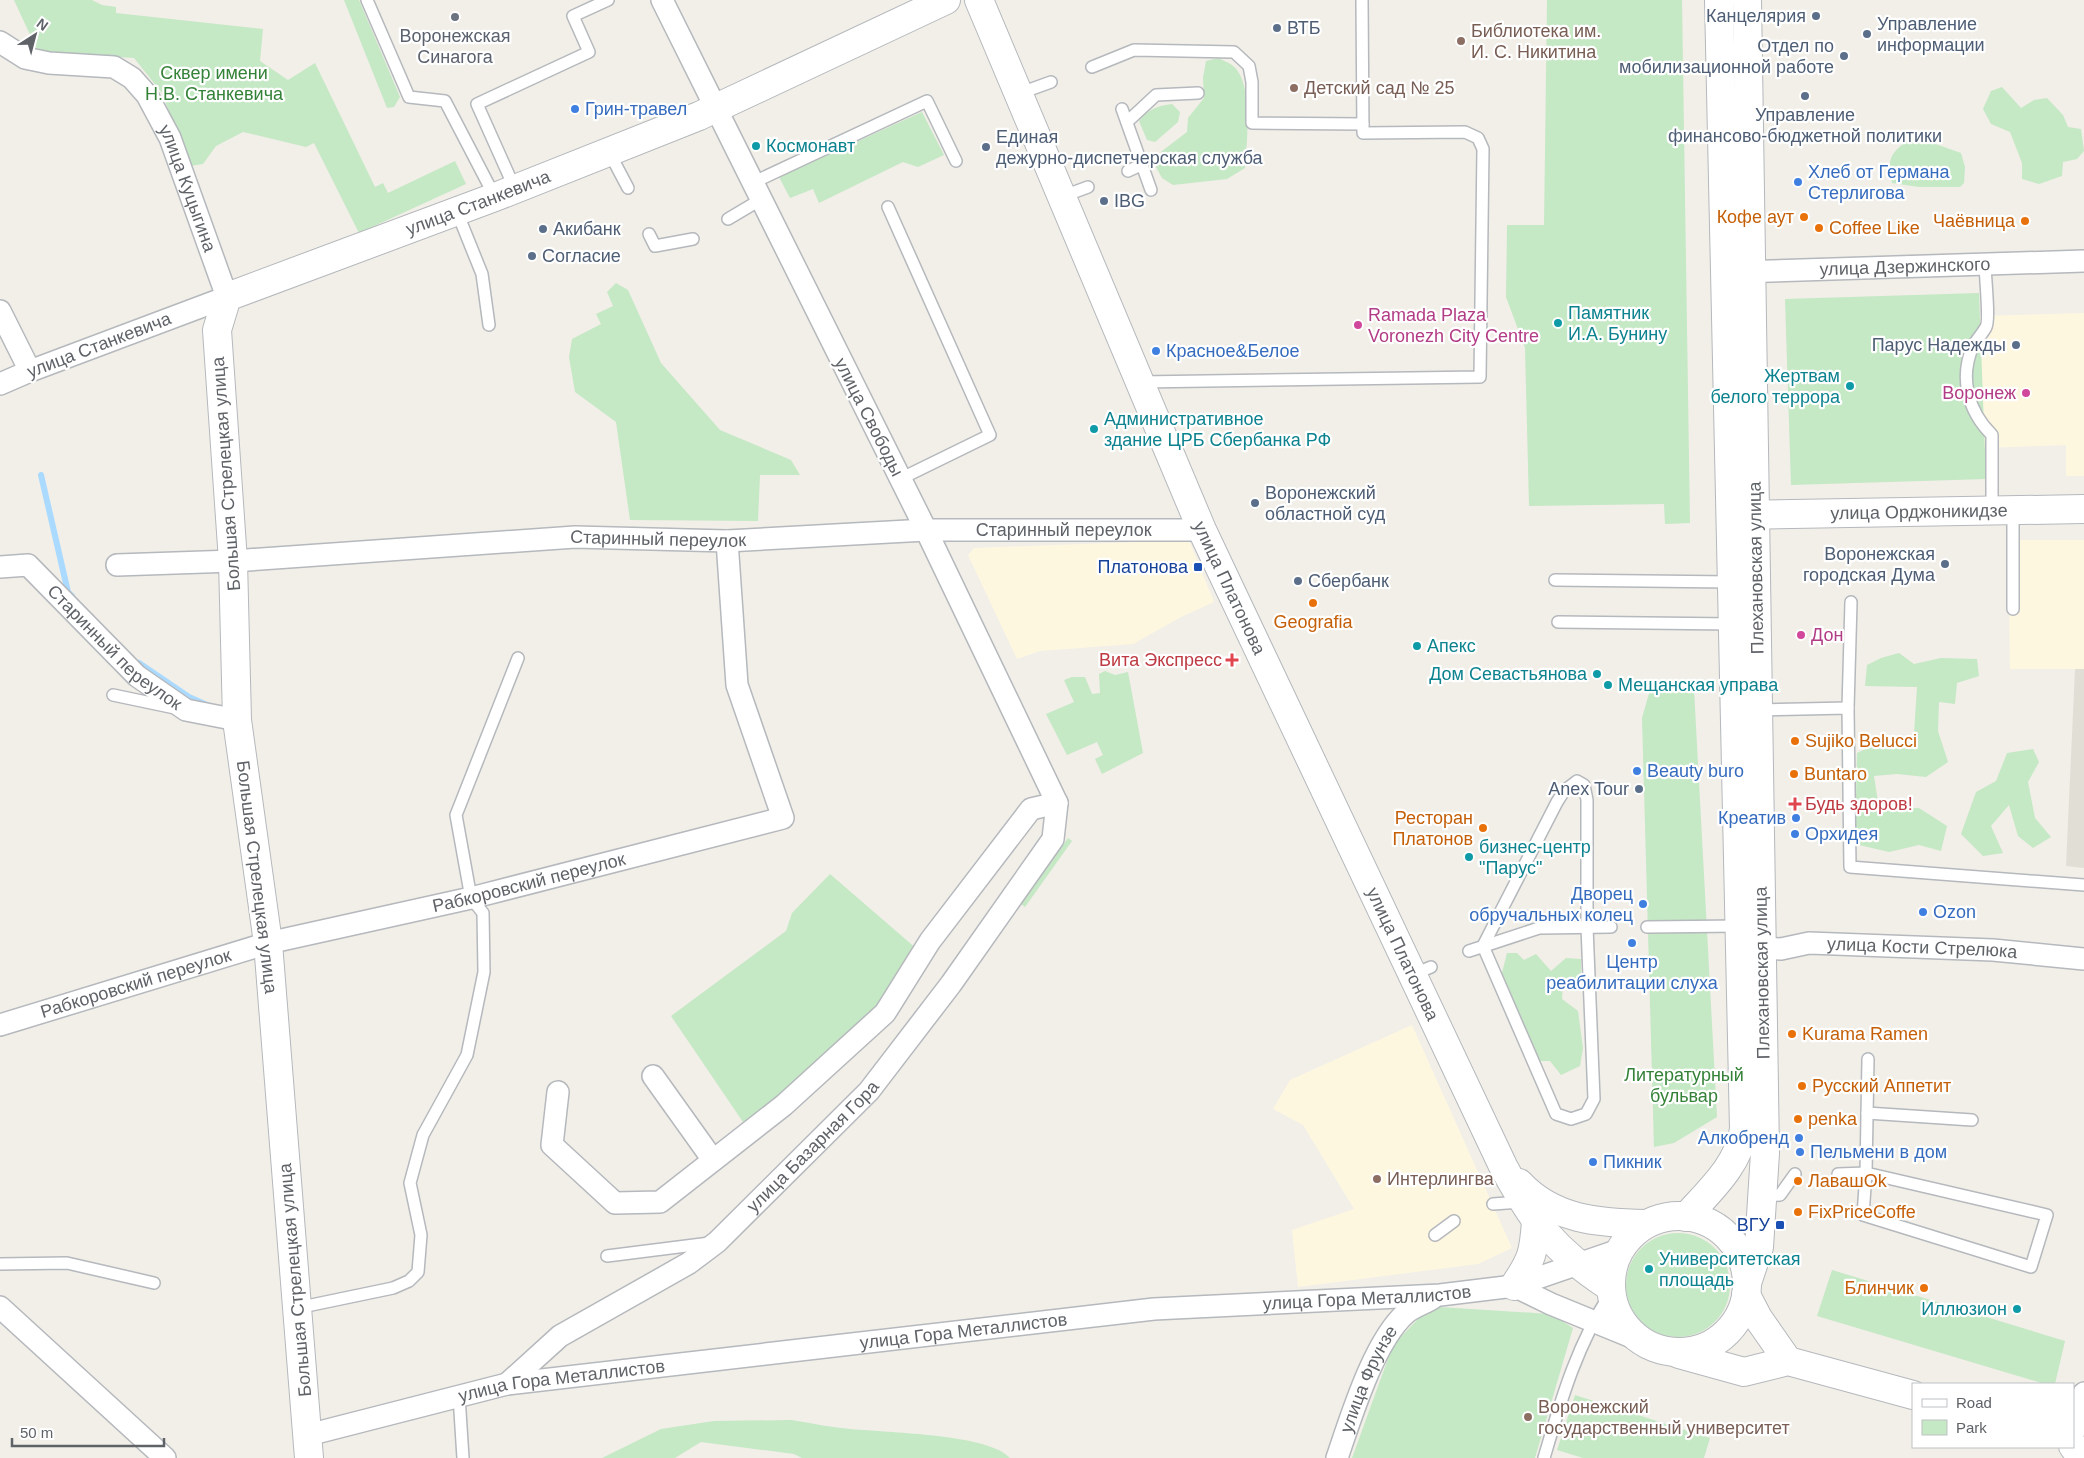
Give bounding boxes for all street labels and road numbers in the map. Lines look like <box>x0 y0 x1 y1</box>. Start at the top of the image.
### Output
street label: улица Куцыгина <box>155 121 220 255</box>
street label: улица Станкевича <box>403 166 554 239</box>
street label: улица Дзержинского <box>1819 254 1991 279</box>
street label: улица Станкевича <box>24 308 175 382</box>
street label: улица Свободы <box>831 354 907 480</box>
street label: Большая Стрелецкая улица <box>208 355 244 592</box>
street label: Плехановская улица <box>1744 481 1768 655</box>
street label: улица Орджоникидзе <box>1830 500 2008 523</box>
street label: улица Платонова <box>1189 518 1270 659</box>
street label: Старинный переулок <box>976 520 1152 540</box>
street label: Старинный переулок <box>570 527 747 551</box>
street label: Старинный переулок <box>43 581 186 714</box>
street label: Большая Стрелецкая улица <box>233 759 281 996</box>
street label: Рабкоровский переулок <box>431 849 627 916</box>
street label: улица Платонова <box>1363 884 1443 1025</box>
street label: Плехановская улица <box>1750 886 1774 1060</box>
street label: улица Кости Стрелюка <box>1827 934 2019 962</box>
street label: Рабкоровский переулок <box>38 945 234 1022</box>
street label: улица Базарная Гора <box>743 1076 884 1216</box>
street label: Большая Стрелецкая улица <box>275 1161 315 1398</box>
street label: улица Гора Металлистов <box>1262 1281 1472 1314</box>
street label: улица Гора Металлистов <box>859 1309 1068 1353</box>
street label: улица Фрунзе <box>1336 1322 1401 1435</box>
street label: улица Гора Металлистов <box>456 1356 666 1406</box>

